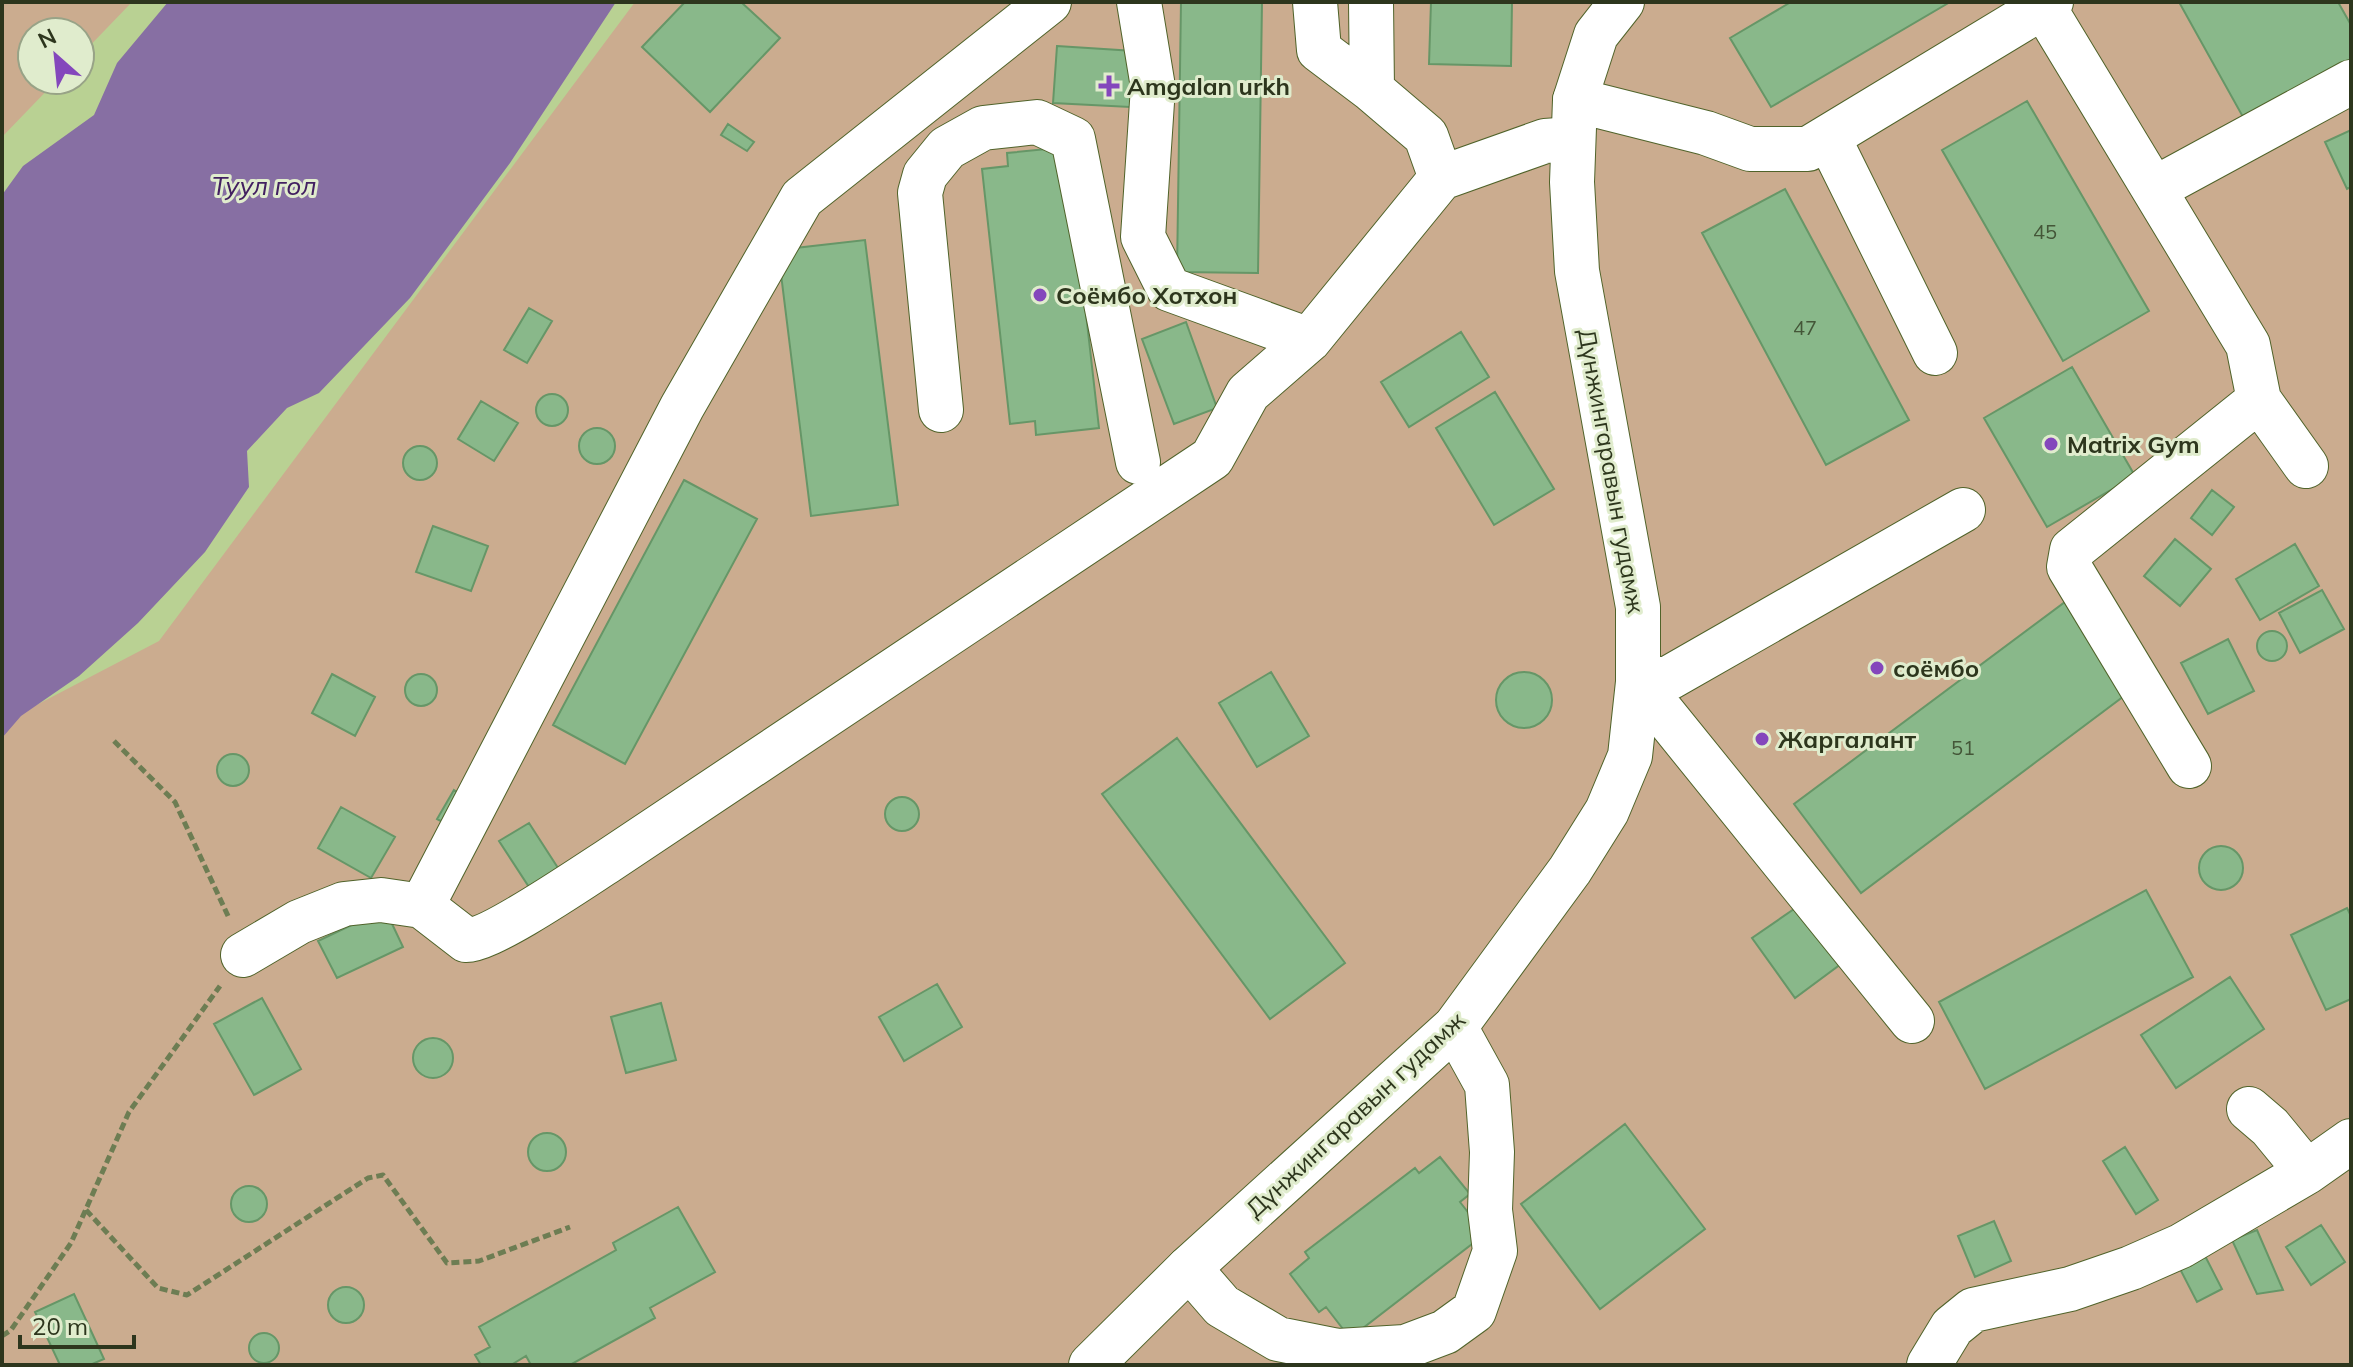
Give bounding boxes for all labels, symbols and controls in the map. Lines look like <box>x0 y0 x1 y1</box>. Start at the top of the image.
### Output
north arrow <box>16 16 96 96</box>
text: N <box>33 22 61 54</box>
place label: Amgalan urkh <box>1127 71 1290 101</box>
marker: Amgalan urkh <box>1098 75 1120 97</box>
water label: Туул гол <box>212 169 316 202</box>
house number: 45 <box>2033 219 2057 244</box>
place label: Соёмбо Хотхон <box>1056 280 1237 310</box>
marker: Соёмбо Хотхон <box>1031 286 1049 304</box>
house number: 47 <box>1793 315 1817 340</box>
street label: Дүнжингаравын гудамж <box>1572 326 1652 616</box>
place label: Matrix Gym <box>2067 429 2200 459</box>
marker: Matrix Gym <box>2042 435 2060 453</box>
place label: соёмбо <box>1893 653 1979 683</box>
marker: соёмбо <box>1868 659 1886 677</box>
place label: Жаргалант <box>1778 724 1916 754</box>
marker: Жаргалант <box>1753 730 1771 748</box>
house number: 51 <box>1951 735 1975 760</box>
street label: Дүнжингаравын гудамж <box>1239 1004 1471 1223</box>
scale bar <box>20 1299 134 1349</box>
text: 20 m <box>32 1311 88 1341</box>

